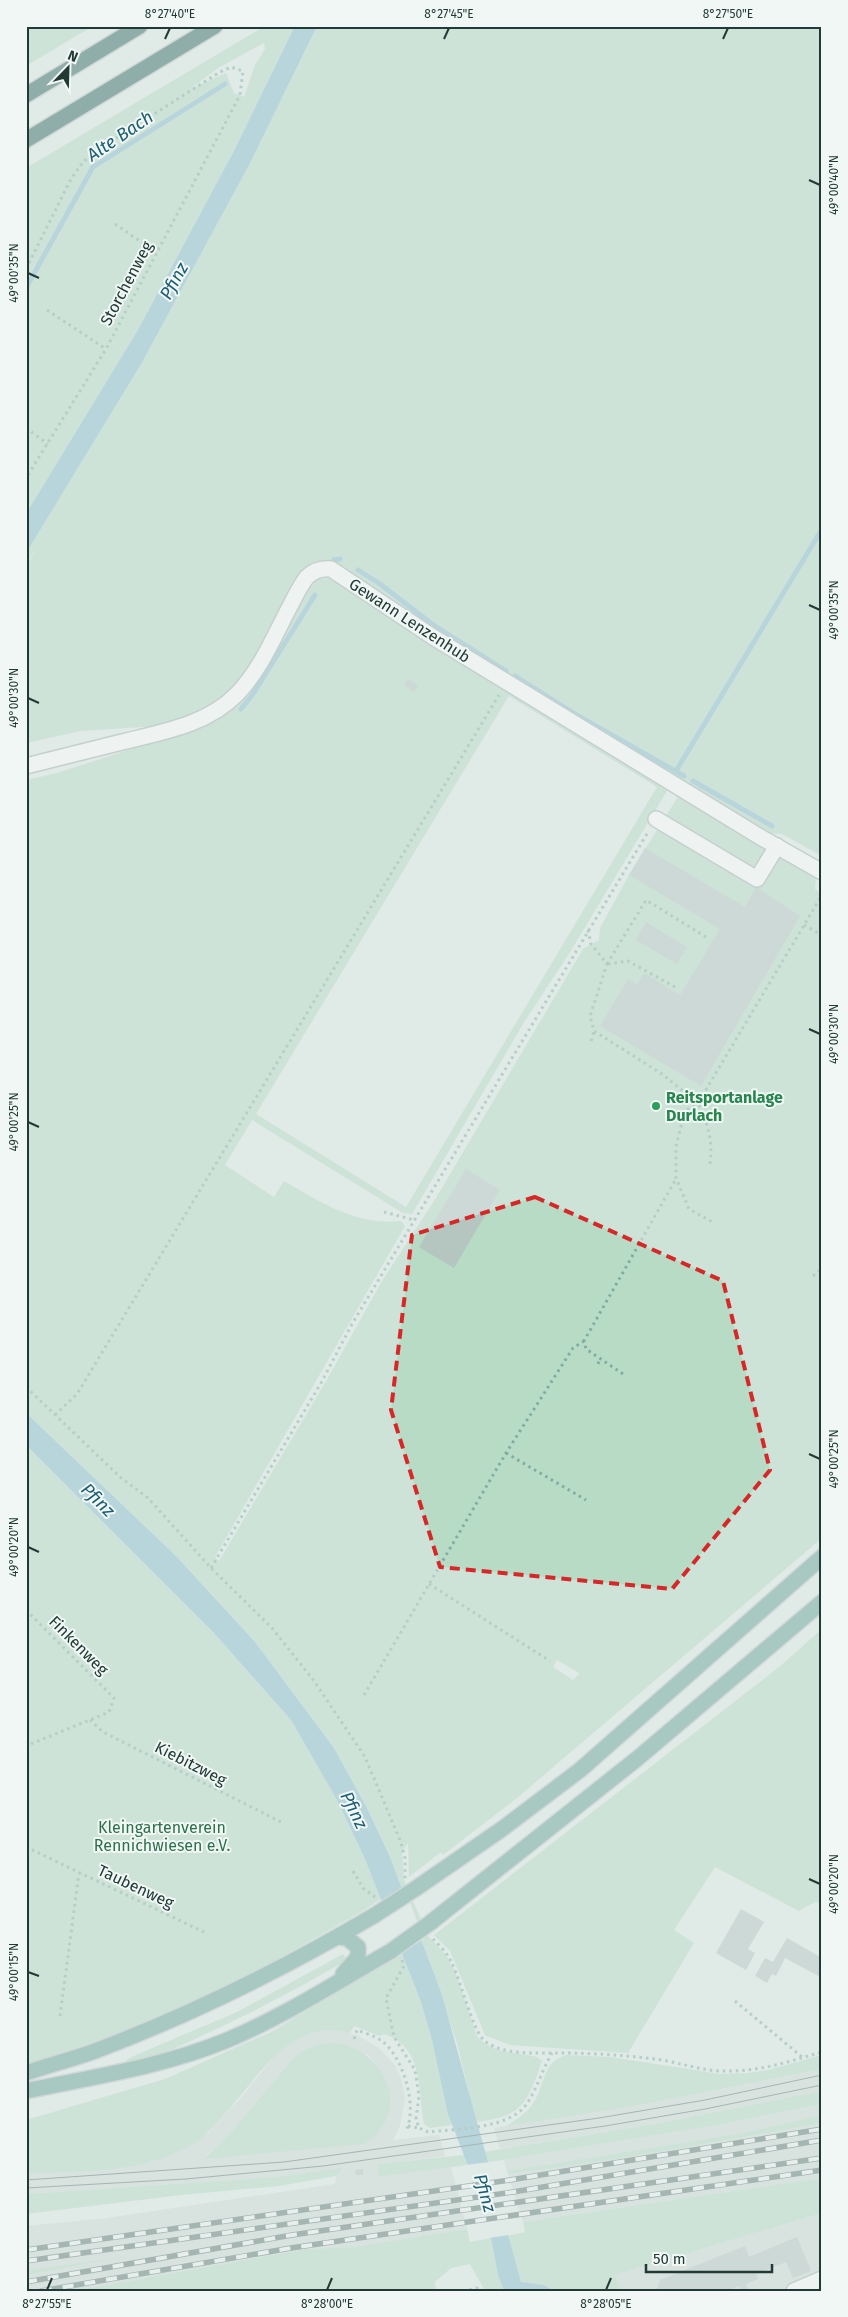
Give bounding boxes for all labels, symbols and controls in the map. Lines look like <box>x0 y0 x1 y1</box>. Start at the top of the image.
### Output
text: 8°27'40"E <box>145 7 195 21</box>
text: 8°27'45"E <box>424 7 474 21</box>
text: 8°27'50"E <box>703 7 753 21</box>
north arrow <box>42 42 92 92</box>
text: N <box>65 47 80 66</box>
water label: Alte Bach <box>82 106 157 167</box>
text: 49°00'40"N <box>827 155 841 215</box>
street label: Storchenweg <box>96 237 157 329</box>
text: 49°00'35"N <box>7 243 21 303</box>
water label: Pfinz <box>155 258 193 303</box>
street label: Gewann Lenzenhub <box>346 574 474 667</box>
text: 49°00'35"N <box>827 580 841 640</box>
text: 49°00'30"N <box>7 668 21 728</box>
text: 49°00'30"N <box>827 1004 841 1064</box>
place label: Reitsportanlage Durlach <box>666 1088 783 1125</box>
text: 49°00'25"N <box>7 1092 21 1152</box>
marker: Reitsportanlage Durlach <box>650 1100 662 1112</box>
text: 49°00'25"N <box>827 1429 841 1489</box>
water label: Pfinz <box>76 1478 120 1522</box>
text: 49°00'20"N <box>7 1517 21 1577</box>
street label: Finkenweg <box>45 1612 113 1679</box>
street label: Kiebitzweg <box>152 1737 230 1790</box>
water label: Pfinz <box>336 1788 373 1833</box>
park label: Kleingartenverein Rennichwiesen e.V. <box>94 1818 230 1855</box>
text: 49°00'20"N <box>827 1854 841 1914</box>
street label: Taubenweg <box>95 1861 177 1913</box>
text: 49°00'15"N <box>7 1943 21 2001</box>
water label: Pfinz <box>469 2171 501 2215</box>
scale bar <box>646 2242 772 2274</box>
text: 50 m <box>653 2250 686 2268</box>
text: 8°27'55"E <box>22 2297 72 2311</box>
text: 8°28'00"E <box>301 2297 353 2311</box>
text: 8°28'05"E <box>580 2297 632 2311</box>

